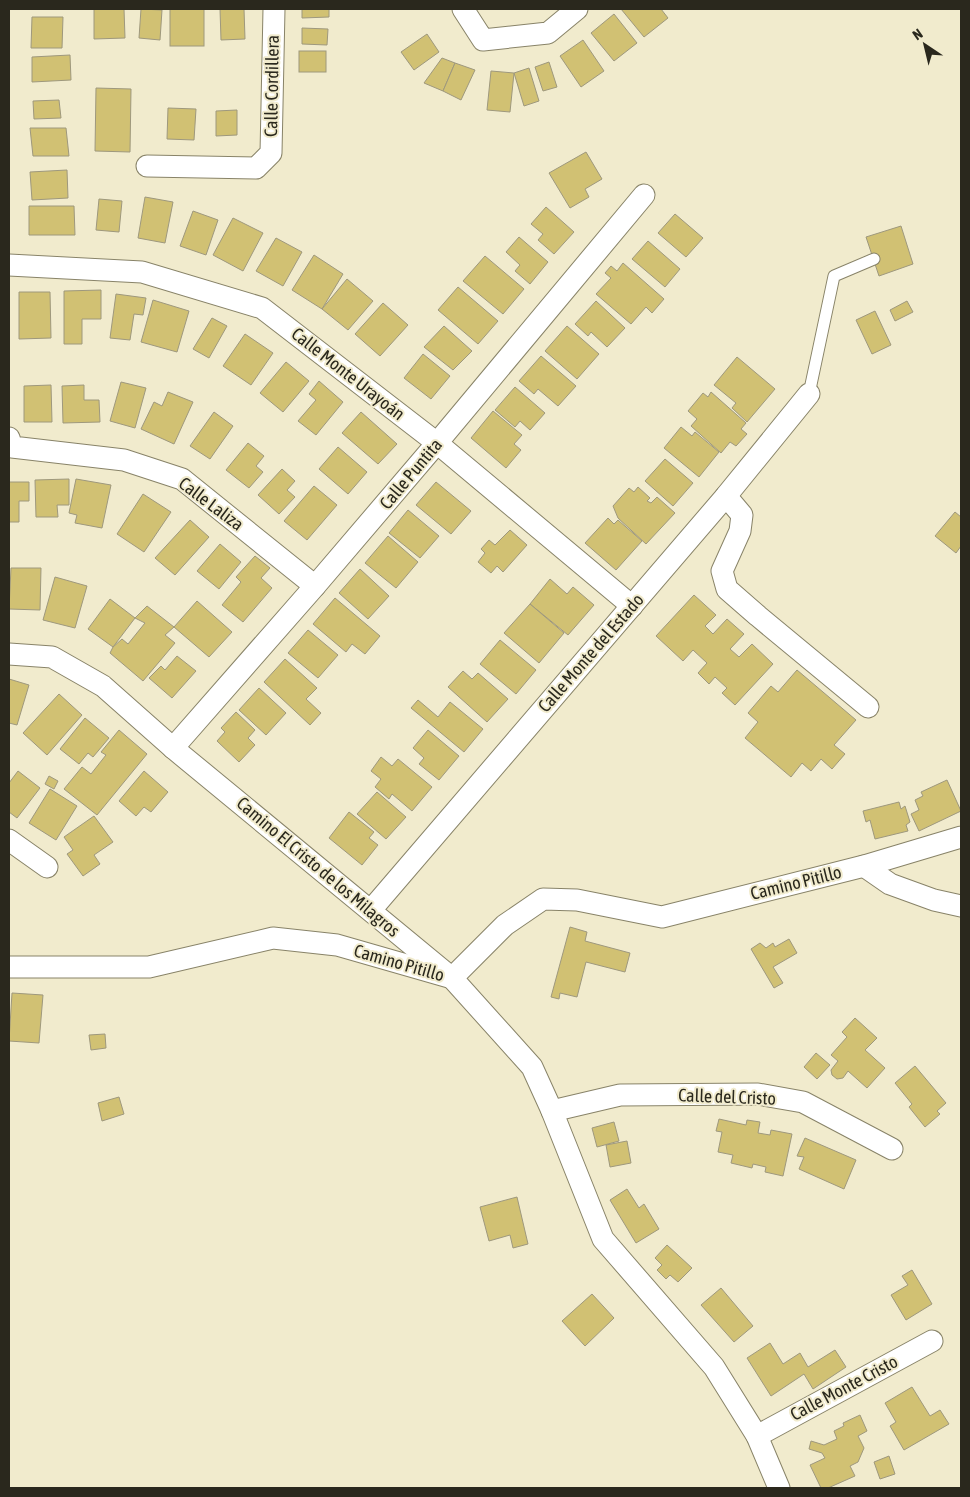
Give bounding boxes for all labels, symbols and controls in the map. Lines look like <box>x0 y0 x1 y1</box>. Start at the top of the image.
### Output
north arrow <box>900 20 950 70</box>
text: N <box>910 25 926 43</box>
street label: Calle Cordillera <box>260 35 283 137</box>
street label: Calle Monte Urayoán <box>287 323 409 424</box>
street label: Calle Puntita <box>375 434 446 513</box>
street label: Calle Laliza <box>175 472 248 535</box>
street label: Calle Monte del Estado <box>534 589 648 716</box>
street label: Camino El Cristo de los Milagros <box>233 792 404 941</box>
street label: Camino Pitillo <box>748 861 844 904</box>
street label: Camino Pitillo <box>352 940 447 985</box>
street label: Calle del Cristo <box>678 1084 776 1109</box>
street label: Calle Monte Cristo <box>786 1350 901 1425</box>

